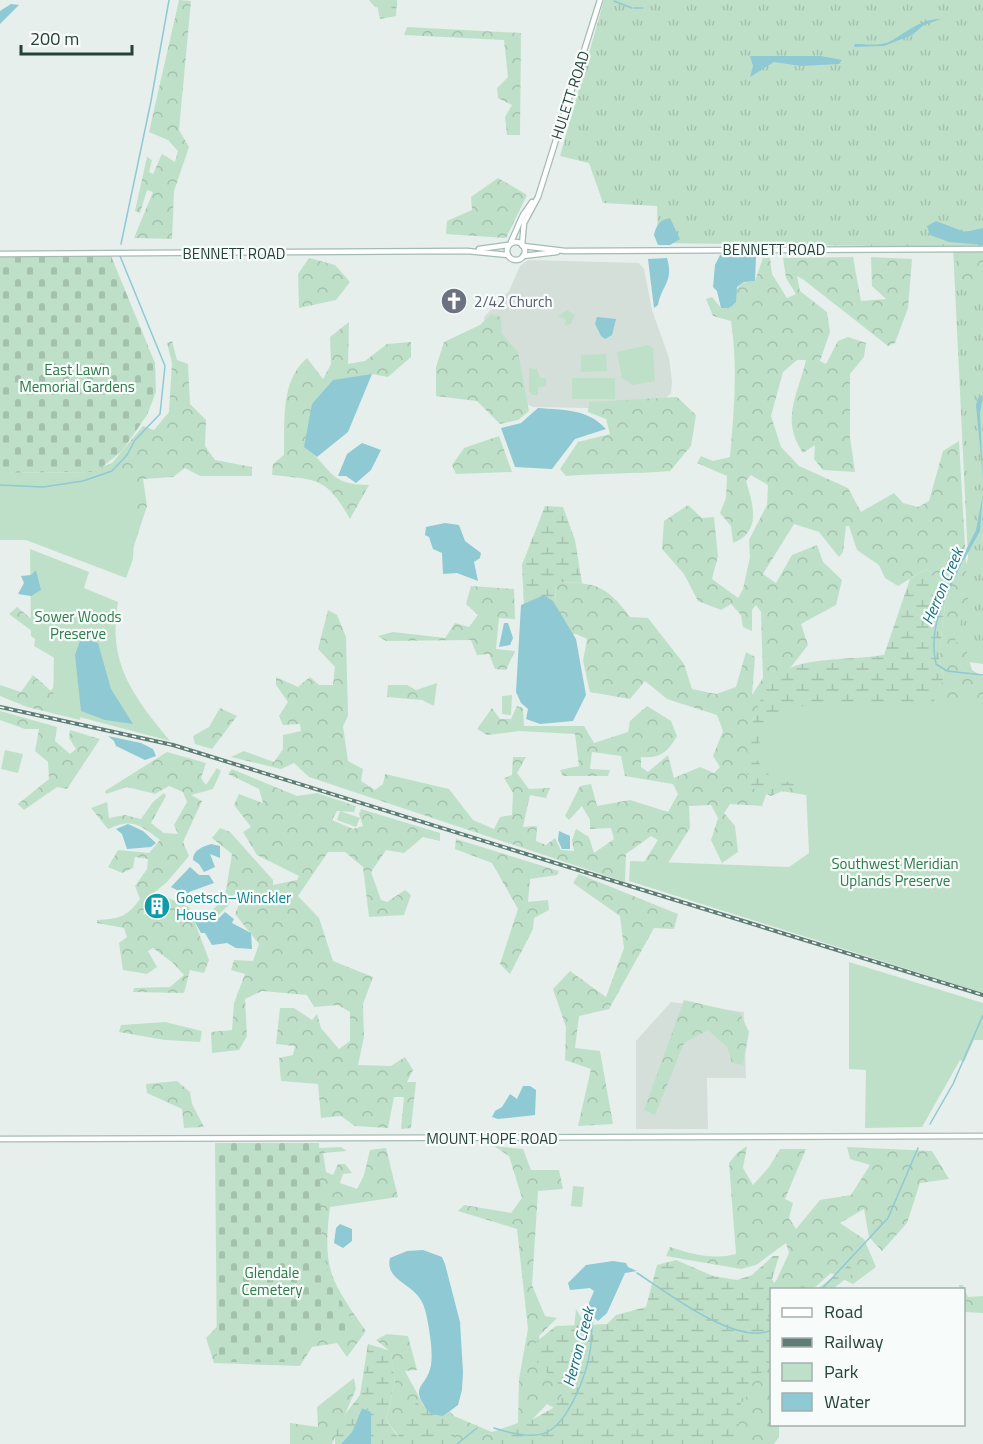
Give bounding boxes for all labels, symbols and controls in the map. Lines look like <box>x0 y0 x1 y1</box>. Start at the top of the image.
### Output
scale bar <box>21 18 132 56</box>
text: 200 m <box>30 25 79 52</box>
street label: HULETT ROAD <box>545 48 595 142</box>
street label: BENNETT ROAD <box>723 238 825 261</box>
street label: BENNETT ROAD <box>183 242 285 265</box>
church icon: 2/42 Church <box>439 286 469 316</box>
place label: 2/42 Church <box>474 290 553 313</box>
park label: East Lawn Memorial Gardens <box>19 358 135 398</box>
water label: Herron Creek <box>915 542 970 628</box>
park label: Sower Woods Preserve <box>34 605 122 645</box>
park label: Southwest Meridian Uplands Preserve <box>831 852 959 892</box>
place label: Goetsch–Winckler House <box>176 886 291 926</box>
building icon: Goetsch–Winckler House <box>142 891 172 921</box>
street label: MOUNT HOPE ROAD <box>426 1127 558 1150</box>
park label: Glendale Cemetery <box>242 1261 302 1301</box>
legend <box>770 1288 965 1426</box>
text: Road <box>824 1298 863 1325</box>
water label: Herron Creek <box>556 1303 601 1389</box>
text: Railway <box>824 1328 884 1355</box>
text: Park <box>824 1358 859 1385</box>
text: Water <box>824 1388 870 1415</box>

